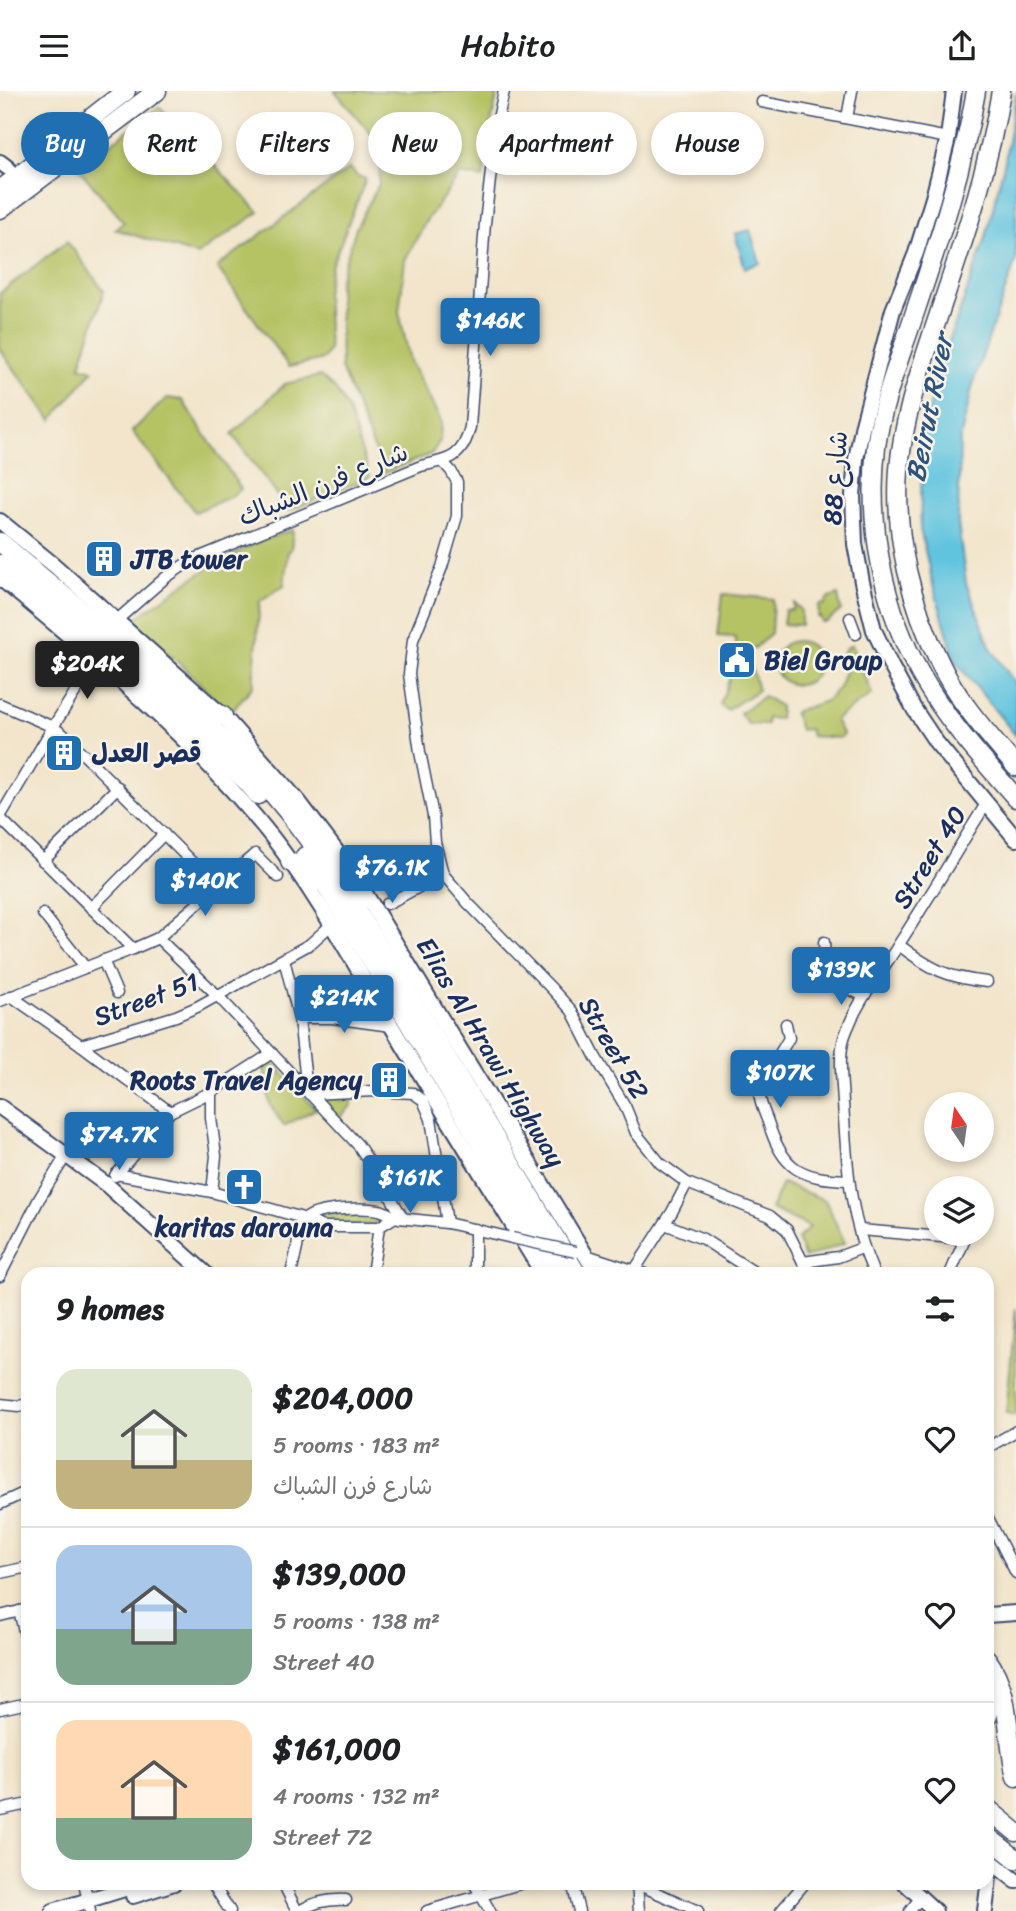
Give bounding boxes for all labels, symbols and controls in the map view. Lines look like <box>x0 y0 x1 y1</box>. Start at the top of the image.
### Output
text: Habito <box>461 17 555 74</box>
icon: menu <box>35 27 73 65</box>
icon: share <box>943 27 981 65</box>
chip: Buy <box>21 112 109 175</box>
chip: Rent <box>123 112 222 175</box>
chip: Filters <box>236 112 354 175</box>
chip: New <box>368 112 462 175</box>
chip: Apartment <box>476 112 637 175</box>
chip: House <box>651 112 764 175</box>
pin: $146K <box>441 299 539 358</box>
text: $146K <box>457 300 523 341</box>
water label: Beirut River <box>891 325 968 486</box>
street label: شارع فرن الشباك <box>231 429 415 539</box>
street label: شارع 88 <box>809 429 861 527</box>
place label: JTB tower <box>129 536 249 582</box>
building icon: JTB tower <box>83 538 125 580</box>
place label: Biel Group <box>764 637 883 683</box>
public building icon: Biel Group <box>716 639 758 681</box>
pin: $204K <box>38 641 136 701</box>
text: $204K <box>51 643 123 684</box>
place label: قصر العدل <box>91 730 202 776</box>
building icon: قصر العدل <box>43 732 85 774</box>
street label: Street 40 <box>879 796 979 918</box>
pin: $76.1K <box>335 845 449 905</box>
text: $76.1K <box>356 847 428 888</box>
pin: $140K <box>156 859 254 918</box>
text: $140K <box>171 860 239 901</box>
street label: Elias Al Hrawi Highway <box>404 928 579 1177</box>
pin: $139K <box>792 947 890 1007</box>
text: $139K <box>808 949 874 990</box>
street label: Street 51 <box>87 959 205 1039</box>
pin: $214K <box>295 975 393 1035</box>
text: $214K <box>311 977 377 1018</box>
street label: Street 52 <box>566 987 662 1109</box>
pin: $107K <box>731 1051 829 1110</box>
text: $107K <box>747 1052 814 1093</box>
place label: Roots Travel Agency <box>129 1057 363 1103</box>
building icon: Roots Travel Agency <box>368 1059 410 1101</box>
north arrow <box>924 1092 994 1162</box>
map controls <box>924 1092 994 1246</box>
pin: $74.7K <box>62 1112 176 1172</box>
text: $74.7K <box>80 1114 158 1155</box>
pin: $161K <box>361 1155 459 1215</box>
text: $161K <box>379 1157 441 1198</box>
church icon: karitas darouna <box>223 1166 265 1208</box>
button: layers <box>924 1176 994 1246</box>
place label: karitas darouna <box>154 1204 333 1250</box>
text: 9 homes <box>56 1282 164 1336</box>
icon: filters <box>921 1290 959 1328</box>
text: $204,000 <box>273 1371 413 1425</box>
icon: home <box>112 1397 196 1481</box>
icon: heart <box>921 1420 959 1458</box>
text: 5 rooms · 183 m² <box>273 1425 440 1466</box>
text: شارع فرن الشباك <box>273 1466 433 1507</box>
text: $139,000 <box>273 1547 406 1601</box>
icon: home <box>112 1573 196 1657</box>
icon: heart <box>921 1596 959 1634</box>
text: 5 rooms · 138 m² <box>273 1601 440 1642</box>
text: Street 40 <box>273 1642 375 1683</box>
text: $161,000 <box>273 1722 401 1776</box>
icon: home <box>112 1748 196 1832</box>
icon: heart <box>921 1771 959 1809</box>
text: 4 rooms · 132 m² <box>273 1776 440 1817</box>
text: Street 72 <box>273 1817 372 1858</box>

